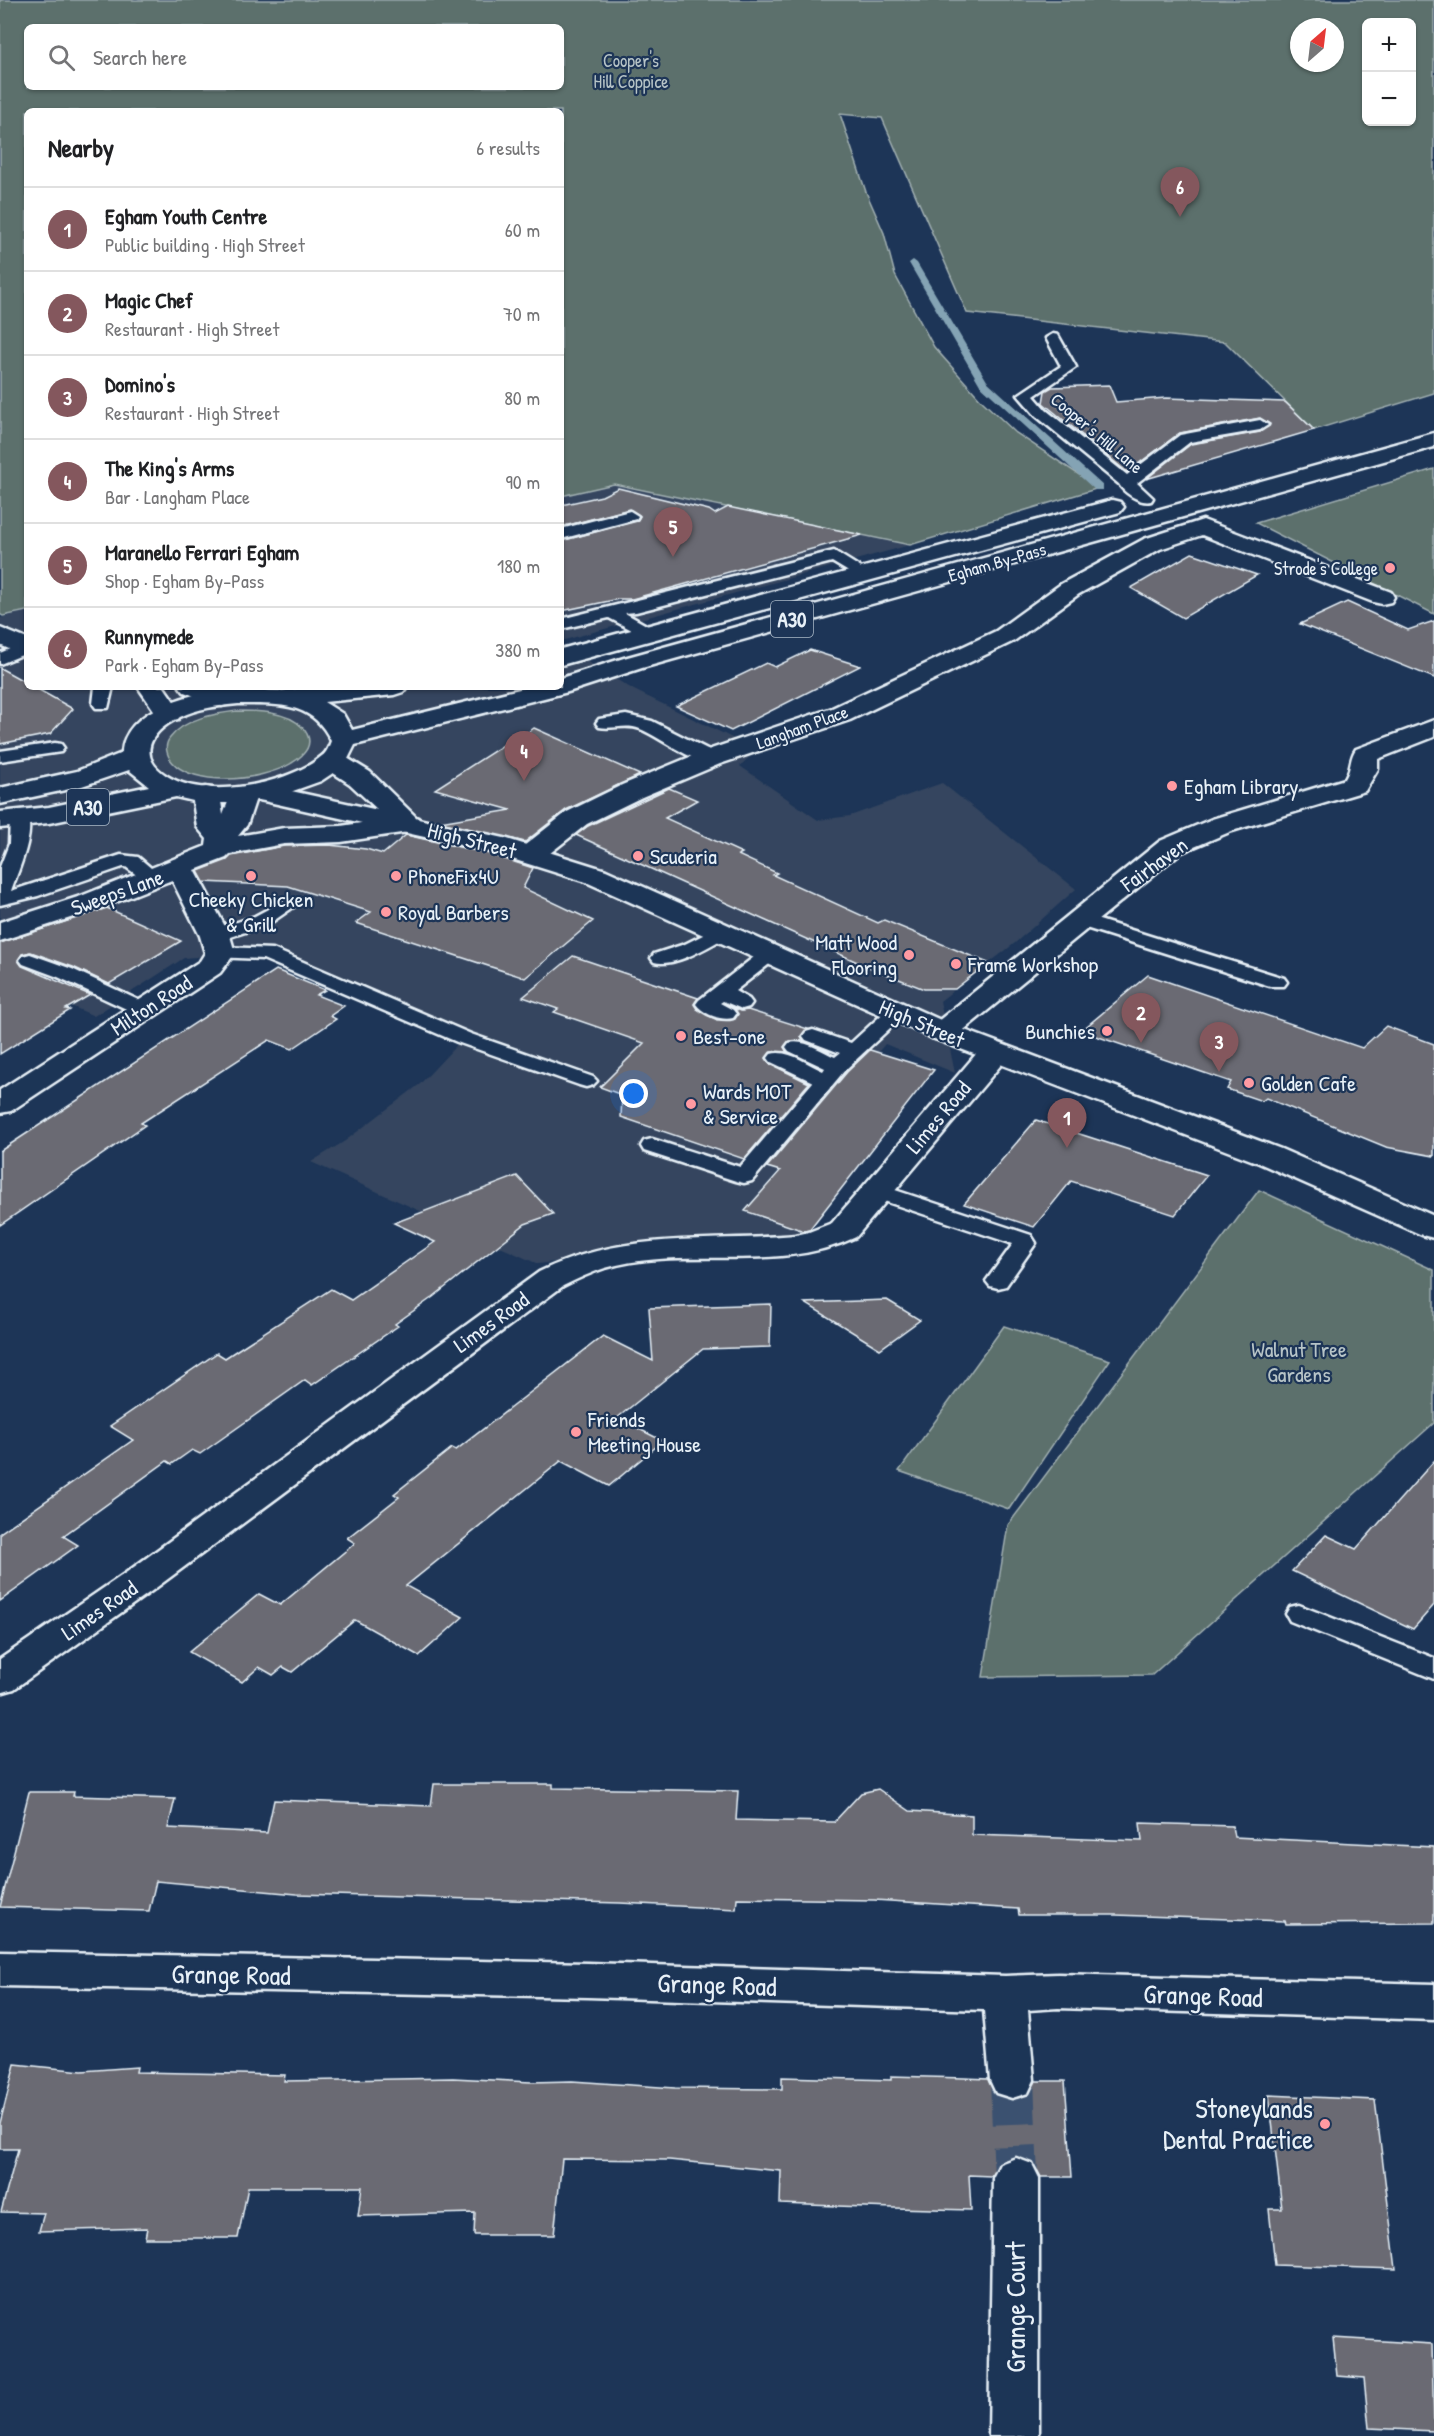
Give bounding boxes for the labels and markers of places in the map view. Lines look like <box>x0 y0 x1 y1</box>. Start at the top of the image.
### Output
pin: 6 <box>1160 168 1200 217</box>
pin: 5 <box>654 508 692 557</box>
place label: Strode's College <box>1274 556 1378 581</box>
marker: Strode's College <box>1383 561 1397 575</box>
pin: 4 <box>504 732 544 781</box>
place label: Egham Library <box>1184 771 1298 801</box>
marker: Egham Library <box>1165 779 1179 793</box>
place label: Scuderia <box>650 841 717 871</box>
marker: Scuderia <box>631 849 645 863</box>
place label: PhoneFix4U <box>408 861 499 891</box>
marker: Cheeky Chicken & Grill <box>244 869 258 883</box>
marker: PhoneFix4U <box>389 869 403 883</box>
place label: Cheeky Chicken & Grill <box>189 884 313 939</box>
place label: Royal Barbers <box>398 897 509 927</box>
marker: Royal Barbers <box>379 905 393 919</box>
place label: Matt Wood Flooring <box>815 927 897 982</box>
marker: Matt Wood Flooring <box>902 948 916 962</box>
place label: Frame Workshop <box>967 949 1099 979</box>
marker: Frame Workshop <box>949 957 963 971</box>
pin: 2 <box>1122 994 1160 1043</box>
place label: Bunchies <box>1025 1016 1095 1046</box>
place label: Best-one <box>693 1021 766 1051</box>
pin: 3 <box>1200 1022 1238 1072</box>
marker: Bunchies <box>1100 1024 1114 1038</box>
marker: Best-one <box>674 1029 688 1043</box>
place label: Golden Cafe <box>1261 1068 1356 1098</box>
place label: Wards MOT & Service <box>703 1076 792 1131</box>
marker: Golden Cafe <box>1242 1076 1256 1090</box>
marker: Wards MOT & Service <box>684 1097 698 1111</box>
pin: 1 <box>1048 1098 1086 1148</box>
place label: Friends Meeting House <box>587 1404 701 1459</box>
marker: Friends Meeting House <box>569 1425 583 1439</box>
place label: Stoneylands Dental Practice <box>1163 2090 1313 2157</box>
marker: Stoneylands Dental Practice <box>1318 2117 1332 2131</box>

